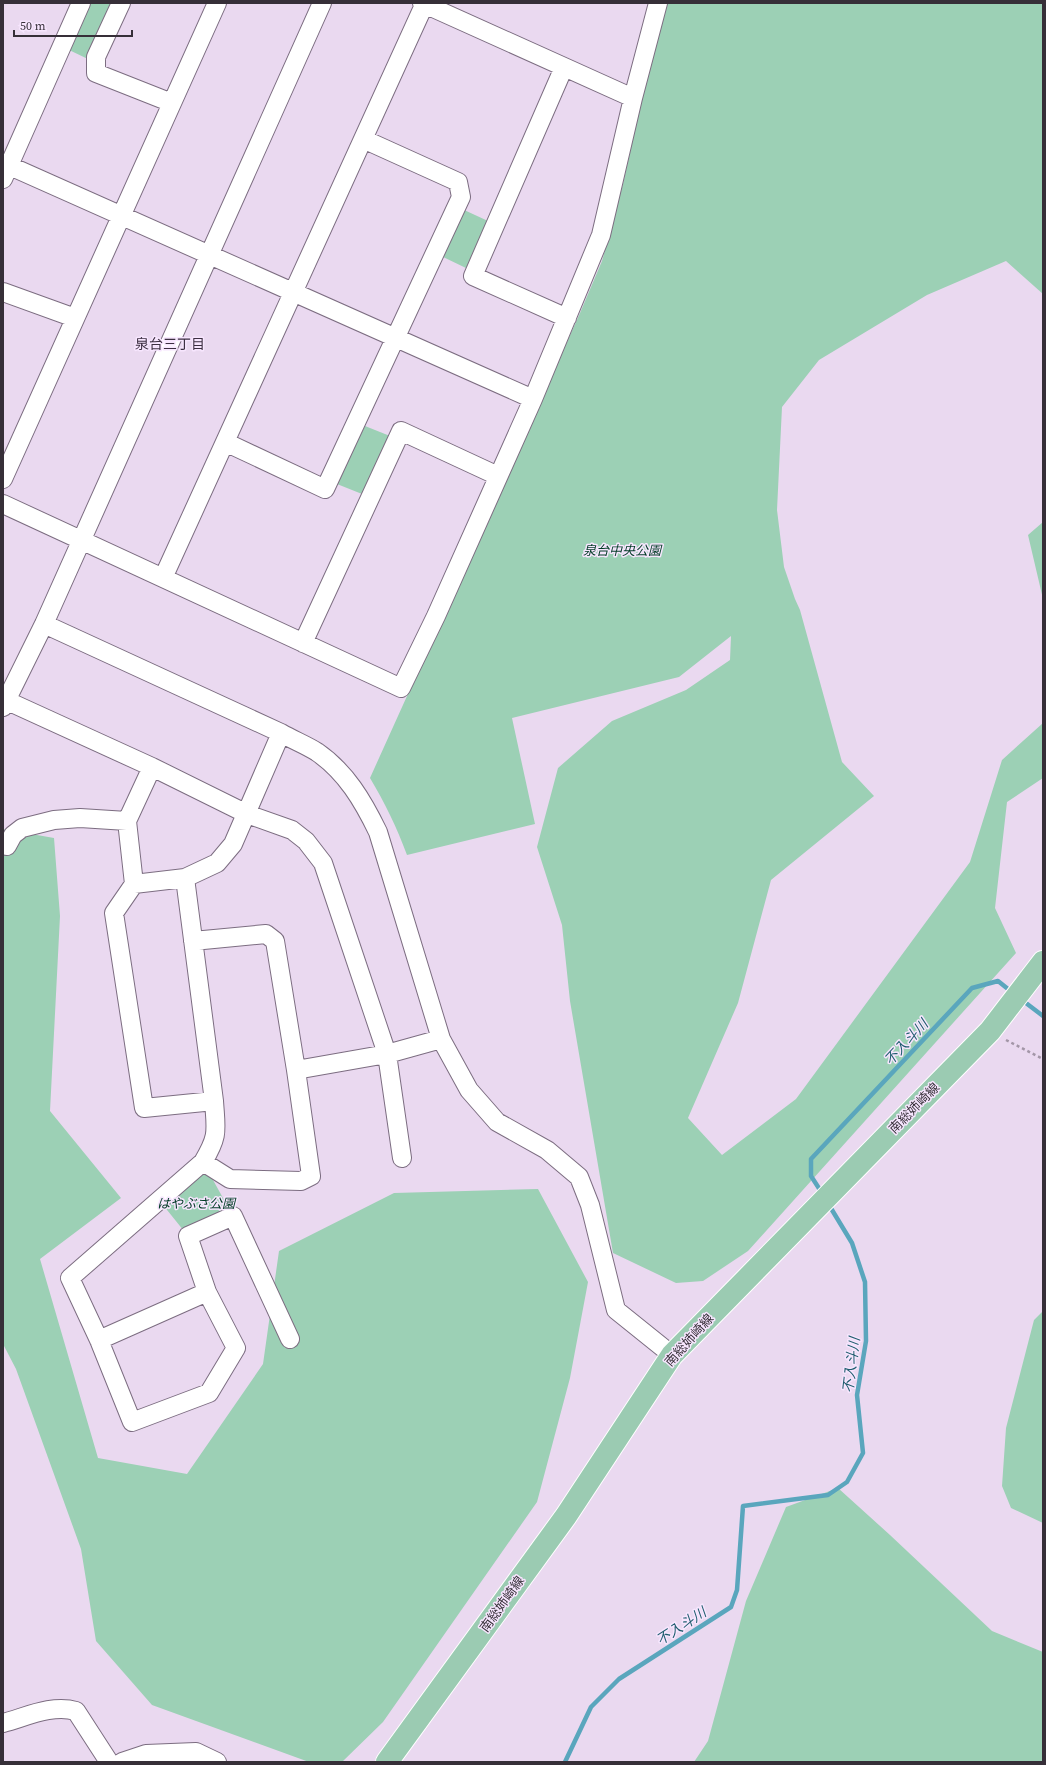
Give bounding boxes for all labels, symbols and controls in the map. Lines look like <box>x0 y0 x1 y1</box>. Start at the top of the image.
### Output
scale bar <box>14 12 132 38</box>
text: 50 m <box>20 18 46 34</box>
district label: 泉台三丁目 <box>135 334 205 354</box>
park label: 泉台中央公園 <box>583 542 663 559</box>
water label: 不入斗川 <box>880 1013 934 1069</box>
street label: 南総姉崎線 <box>885 1079 943 1137</box>
park label: はやぶさ公園 <box>157 1195 237 1212</box>
street label: 南総姉崎線 <box>661 1310 717 1370</box>
water label: 不入斗川 <box>838 1334 865 1394</box>
street label: 南総姉崎線 <box>476 1573 528 1635</box>
water label: 不入斗川 <box>652 1601 712 1650</box>

